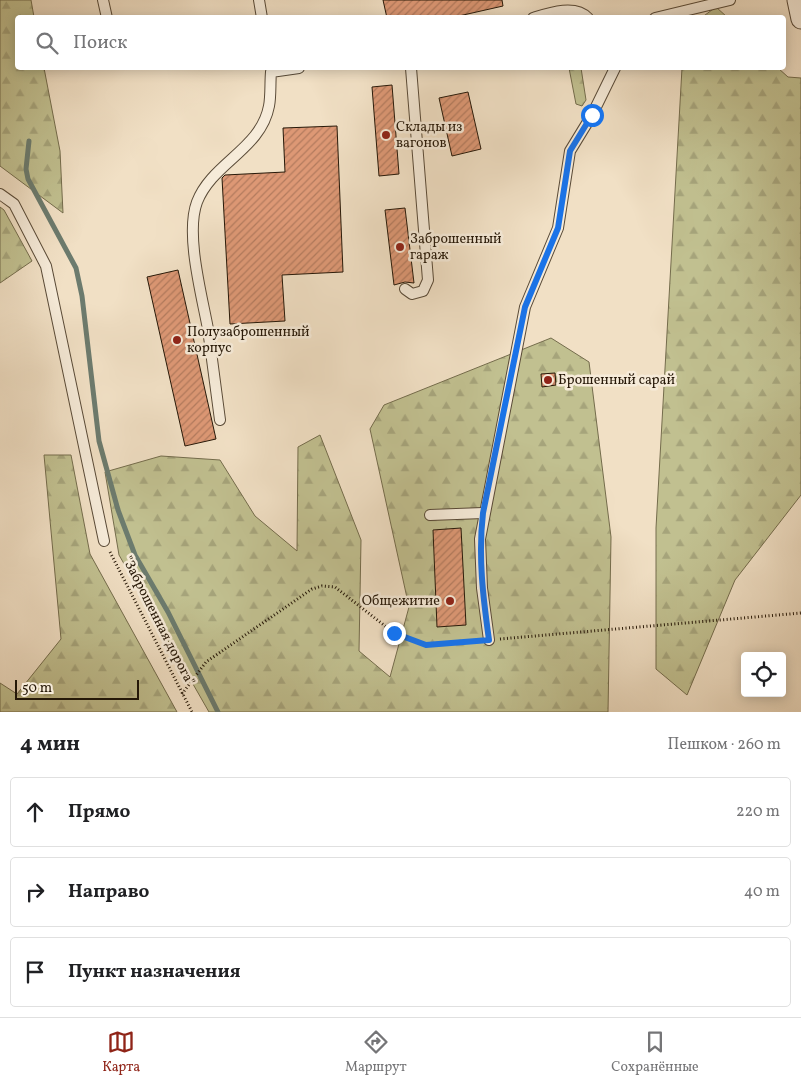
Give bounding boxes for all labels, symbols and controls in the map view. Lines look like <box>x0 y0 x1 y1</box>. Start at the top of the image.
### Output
search box <box>15 15 786 70</box>
icon: search <box>33 29 61 57</box>
text: Поиск <box>73 30 127 56</box>
route start <box>581 104 604 127</box>
place label: Склады из вагонов <box>396 118 462 153</box>
marker: Склады из вагонов <box>380 129 392 141</box>
place label: Заброшенный гараж <box>410 230 502 265</box>
marker: Заброшенный гараж <box>394 241 406 253</box>
place label: Полузаброшенный корпус <box>187 323 310 358</box>
marker: Полузаброшенный корпус <box>171 334 183 346</box>
place label: Брошенный сарай <box>558 371 675 390</box>
marker: Брошенный сарай <box>542 374 554 386</box>
street label: "Заброшенная дорога" <box>117 553 199 689</box>
place label: Общежитие <box>362 592 440 611</box>
marker: Общежитие <box>444 595 456 607</box>
route end <box>383 622 406 645</box>
map controls <box>741 652 786 697</box>
button: locate <box>741 652 786 697</box>
scale bar <box>15 677 139 700</box>
text: 50 m <box>22 679 52 698</box>
text: 4 мин <box>20 730 80 759</box>
text: Пешком · 260 m <box>668 734 781 756</box>
icon: ahead <box>21 798 49 826</box>
text: Прямо <box>68 799 130 825</box>
text: 220 m <box>736 801 780 823</box>
icon: right <box>21 878 49 906</box>
text: Направо <box>68 879 150 905</box>
text: 40 m <box>744 881 780 903</box>
icon: arrive <box>21 958 49 986</box>
text: Пункт назначения <box>68 959 241 985</box>
tab: Карта <box>102 1028 140 1077</box>
tab: Маршрут <box>345 1028 407 1077</box>
tab: Сохранённые <box>611 1028 699 1077</box>

